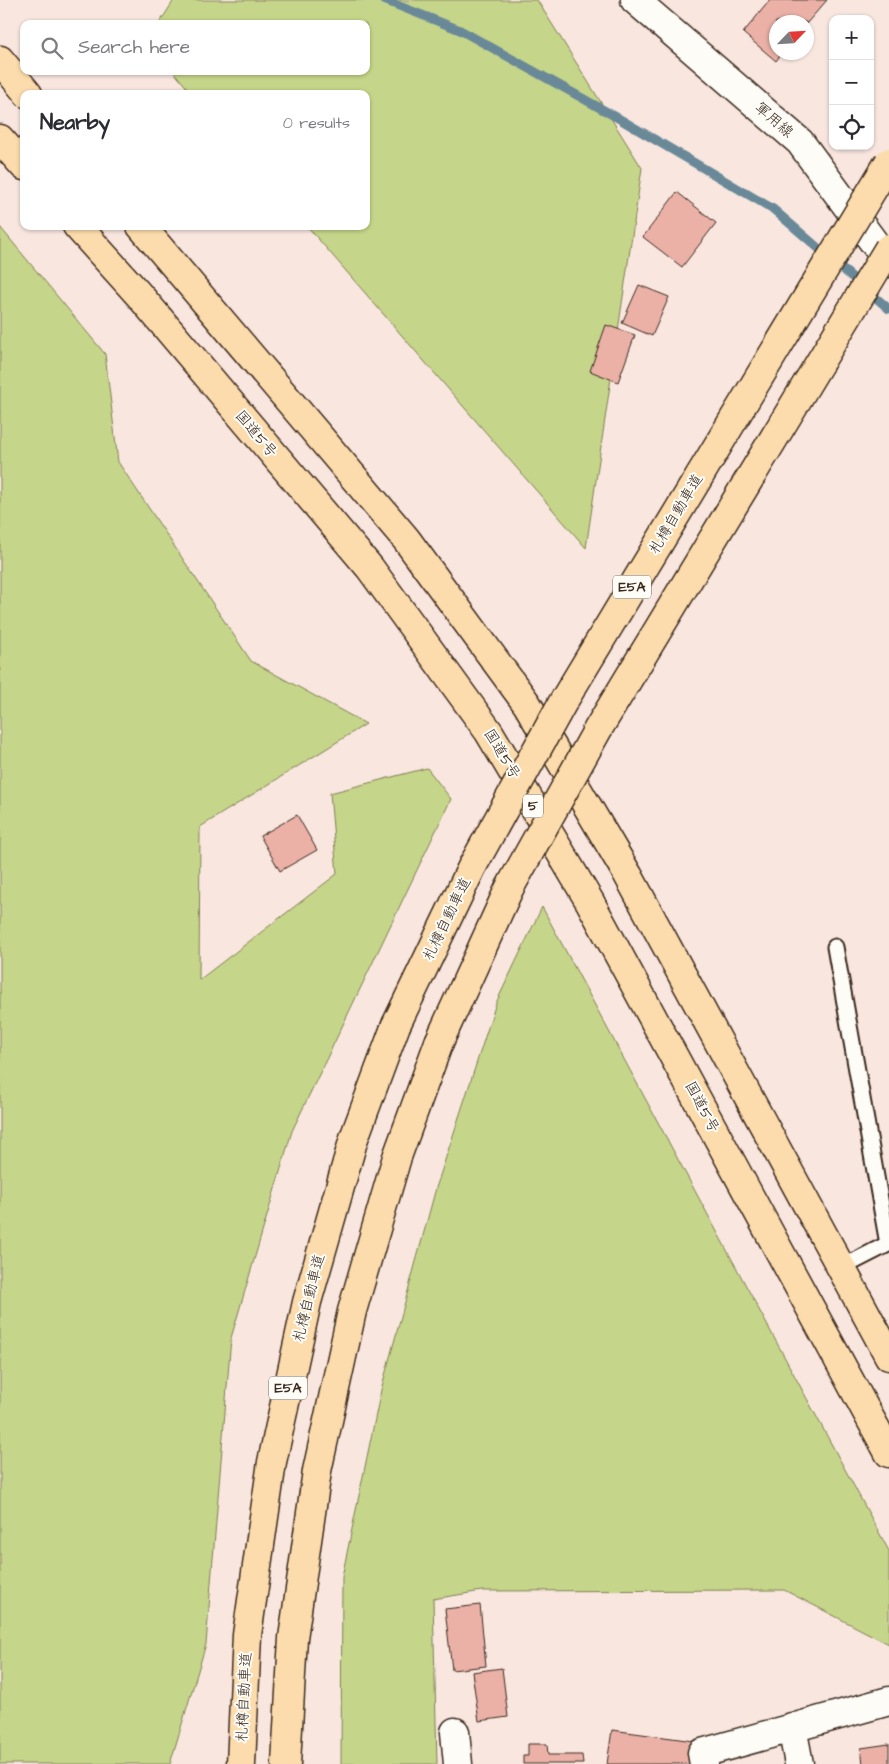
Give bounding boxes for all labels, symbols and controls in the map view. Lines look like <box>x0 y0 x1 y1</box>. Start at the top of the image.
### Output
north arrow <box>769 15 814 60</box>
map controls <box>829 15 874 150</box>
button: + <box>829 15 874 60</box>
search box <box>20 20 370 75</box>
icon: search <box>38 34 66 62</box>
text: Search here <box>78 34 190 61</box>
button: − <box>829 60 874 105</box>
street label: 軍用線 <box>750 97 798 143</box>
button: locate <box>829 105 874 150</box>
text: Nearby <box>40 108 110 137</box>
text: 0 results <box>283 112 350 134</box>
street label: 国道5号 <box>230 406 282 462</box>
street label: 札樽自動車道 <box>644 470 708 558</box>
road number: E5A <box>613 576 651 598</box>
street label: 国道5号 <box>479 725 525 783</box>
road number: 5 <box>523 794 543 818</box>
street label: 札樽自動車道 <box>418 874 476 964</box>
street label: 国道5号 <box>680 1078 724 1136</box>
street label: 札樽自動車道 <box>288 1252 330 1344</box>
road number: E5A <box>269 1376 307 1400</box>
street label: 札樽自動車道 <box>231 1652 257 1742</box>

